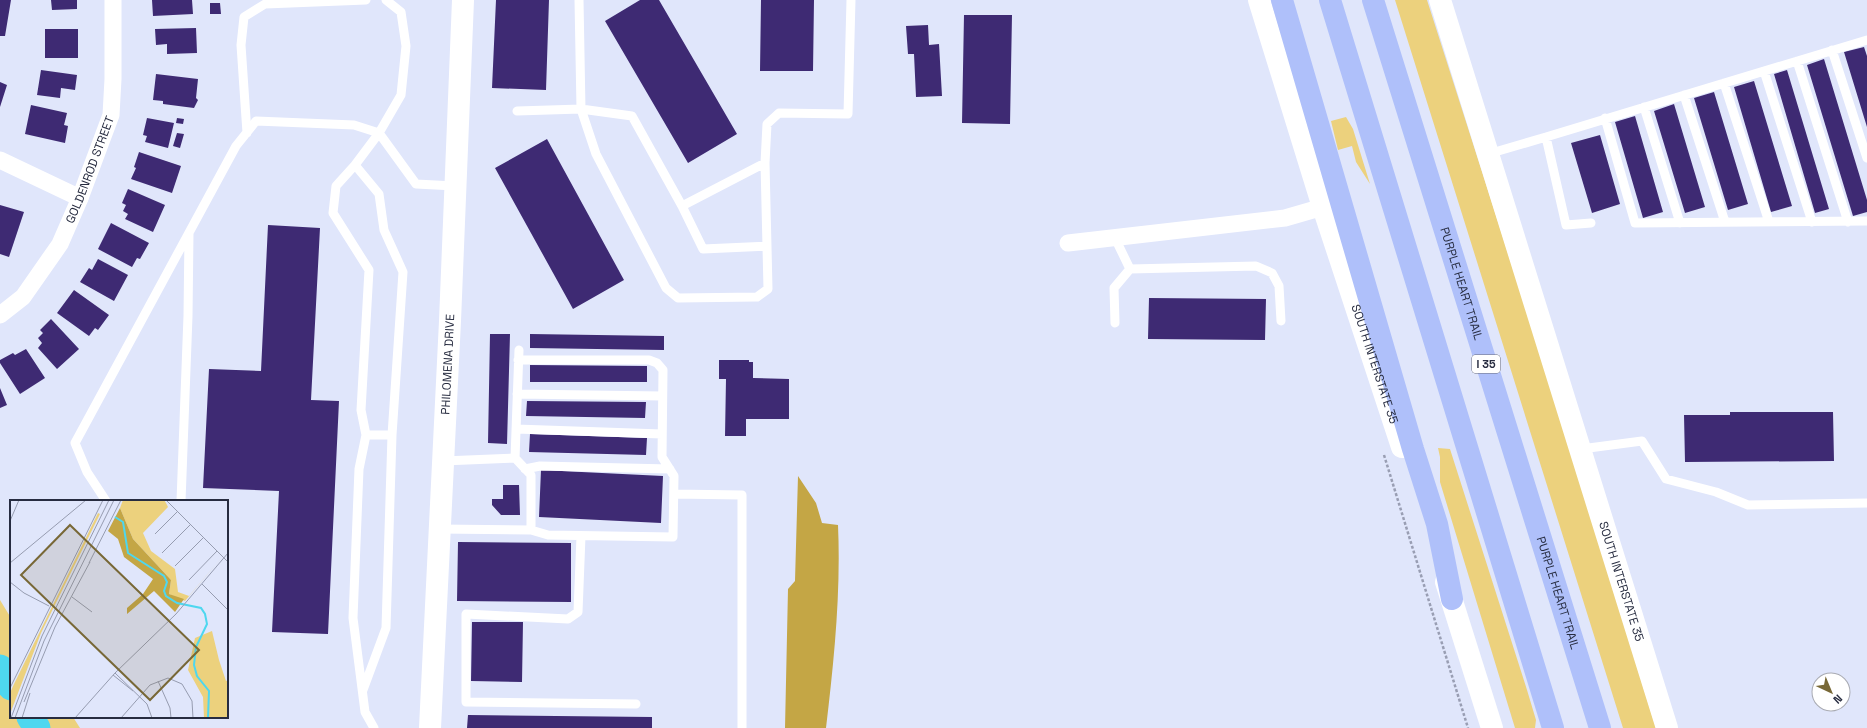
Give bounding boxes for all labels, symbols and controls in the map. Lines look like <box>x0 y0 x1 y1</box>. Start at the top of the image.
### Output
street label: GOLDENROD STREET <box>62 114 118 226</box>
street label: PURPLE HEART TRAIL <box>1436 225 1487 342</box>
street label: SOUTH INTERSTATE 35 <box>1348 302 1402 426</box>
street label: PHILOMENA DRIVE <box>437 314 458 415</box>
road number: I 35 <box>1472 355 1500 373</box>
inset map <box>10 500 228 718</box>
street label: SOUTH INTERSTATE 35 <box>1595 519 1648 643</box>
street label: PURPLE HEART TRAIL <box>1533 534 1583 652</box>
north arrow <box>1811 672 1851 712</box>
text: N <box>1830 692 1845 707</box>

